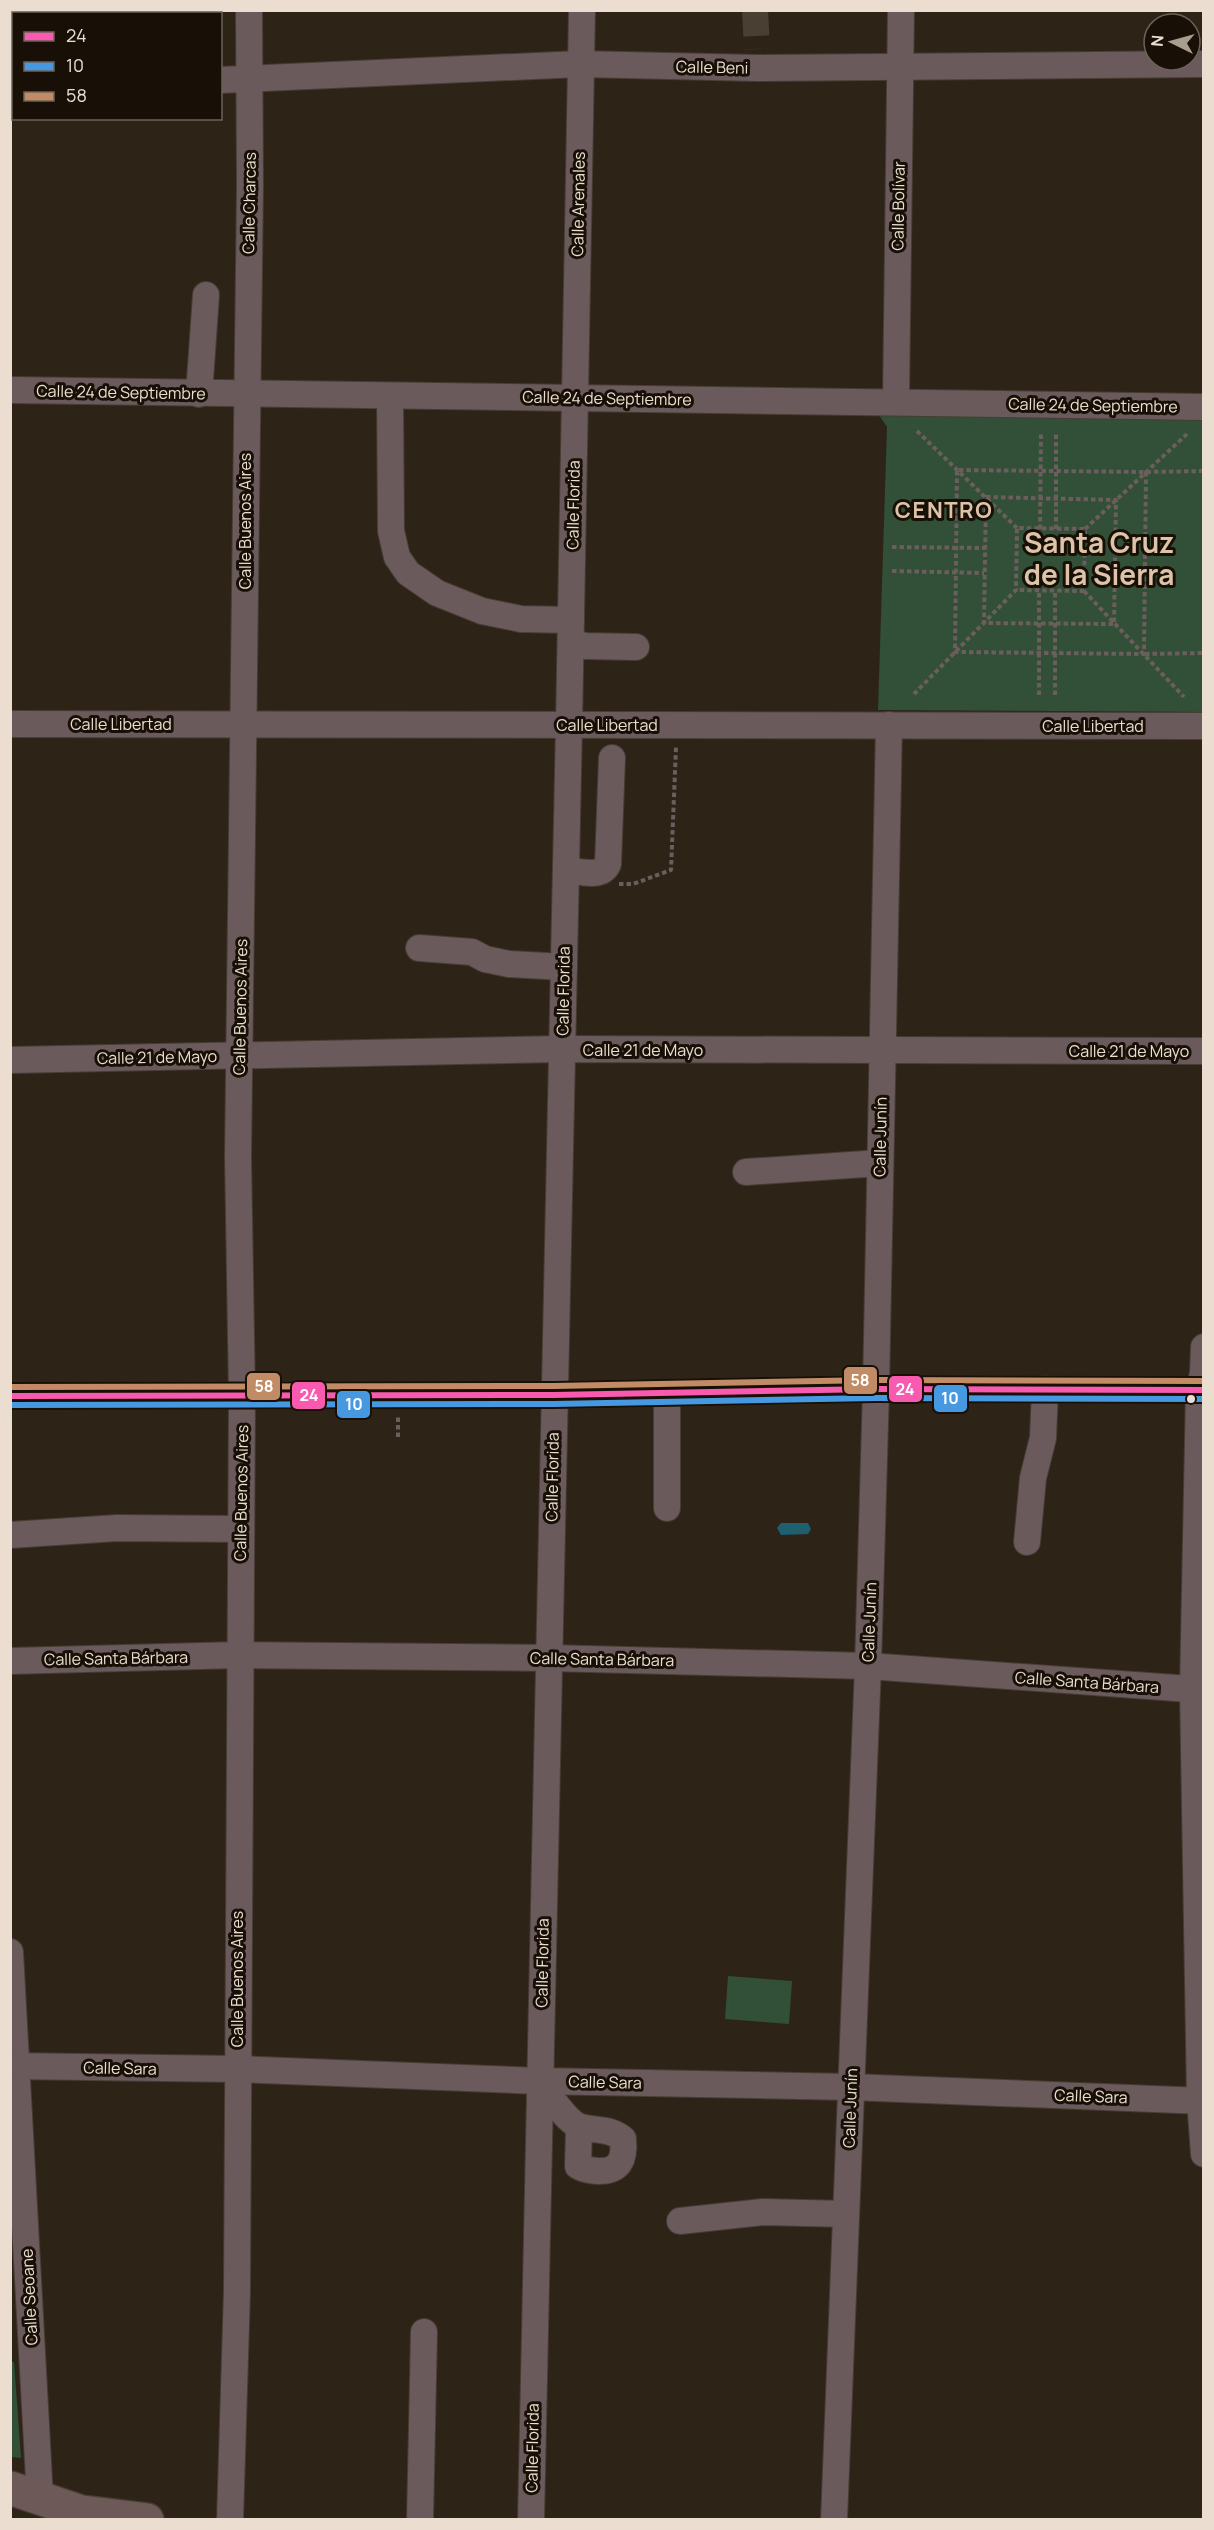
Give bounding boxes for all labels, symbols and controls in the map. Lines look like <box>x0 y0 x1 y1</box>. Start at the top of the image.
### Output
legend <box>12 12 222 120</box>
north arrow <box>1142 12 1202 72</box>
text: 24 <box>66 23 87 47</box>
text: N <box>1146 34 1169 47</box>
text: 10 <box>66 53 84 77</box>
street label: Calle Beni <box>676 55 748 79</box>
text: 58 <box>66 83 87 107</box>
street label: Calle Arenales <box>566 151 590 257</box>
street label: Calle Charcas <box>237 152 261 254</box>
street label: Calle Bolívar <box>886 161 910 251</box>
street label: Calle 24 de Septiembre <box>36 380 206 404</box>
street label: Calle 24 de Septiembre <box>522 386 692 410</box>
street label: Calle 24 de Septiembre <box>1008 393 1178 417</box>
street label: Calle Buenos Aires <box>234 453 256 589</box>
street label: Calle Florida <box>561 460 585 550</box>
district label: CENTRO <box>895 495 993 525</box>
district label: Santa Cruz de la Sierra <box>1024 523 1174 593</box>
street label: Calle Libertad <box>70 713 172 735</box>
street label: Calle Libertad <box>556 714 658 736</box>
street label: Calle Libertad <box>1042 715 1144 737</box>
street label: Calle Buenos Aires <box>228 939 252 1075</box>
street label: Calle Florida <box>551 946 575 1036</box>
street label: Calle 21 de Mayo <box>583 1039 703 1061</box>
street label: Calle 21 de Mayo <box>1069 1040 1189 1062</box>
street label: Calle 21 de Mayo <box>97 1045 217 1069</box>
street label: Calle Junín <box>868 1097 892 1177</box>
line badge: 58 <box>843 1366 878 1395</box>
text: 58 <box>850 1369 870 1391</box>
line badge: 58 <box>246 1372 281 1401</box>
text: 58 <box>254 1375 274 1397</box>
line badge: 24 <box>888 1375 923 1403</box>
text: 24 <box>896 1378 914 1400</box>
line badge: 24 <box>291 1381 326 1410</box>
text: 24 <box>300 1384 318 1406</box>
line badge: 10 <box>933 1384 968 1413</box>
text: 10 <box>941 1387 959 1409</box>
line badge: 10 <box>336 1390 371 1419</box>
text: 10 <box>345 1393 363 1415</box>
unlabelled marker <box>1185 1393 1197 1405</box>
street label: Calle Buenos Aires <box>229 1425 253 1561</box>
street label: Calle Florida <box>540 1432 564 1522</box>
street label: Calle Junín <box>857 1582 881 1662</box>
street label: Calle Santa Bárbara <box>44 1646 188 1670</box>
street label: Calle Santa Bárbara <box>530 1647 674 1671</box>
street label: Calle Santa Bárbara <box>1014 1666 1160 1698</box>
street label: Calle Buenos Aires <box>226 1911 248 2047</box>
street label: Calle Florida <box>530 1918 554 2008</box>
street label: Calle Sara <box>83 2056 157 2080</box>
street label: Calle Junín <box>838 2068 862 2148</box>
street label: Calle Sara <box>568 2070 642 2094</box>
street label: Calle Sara <box>1054 2084 1128 2108</box>
street label: Calle Seoane <box>15 2248 43 2346</box>
street label: Calle Florida <box>520 2403 544 2493</box>

